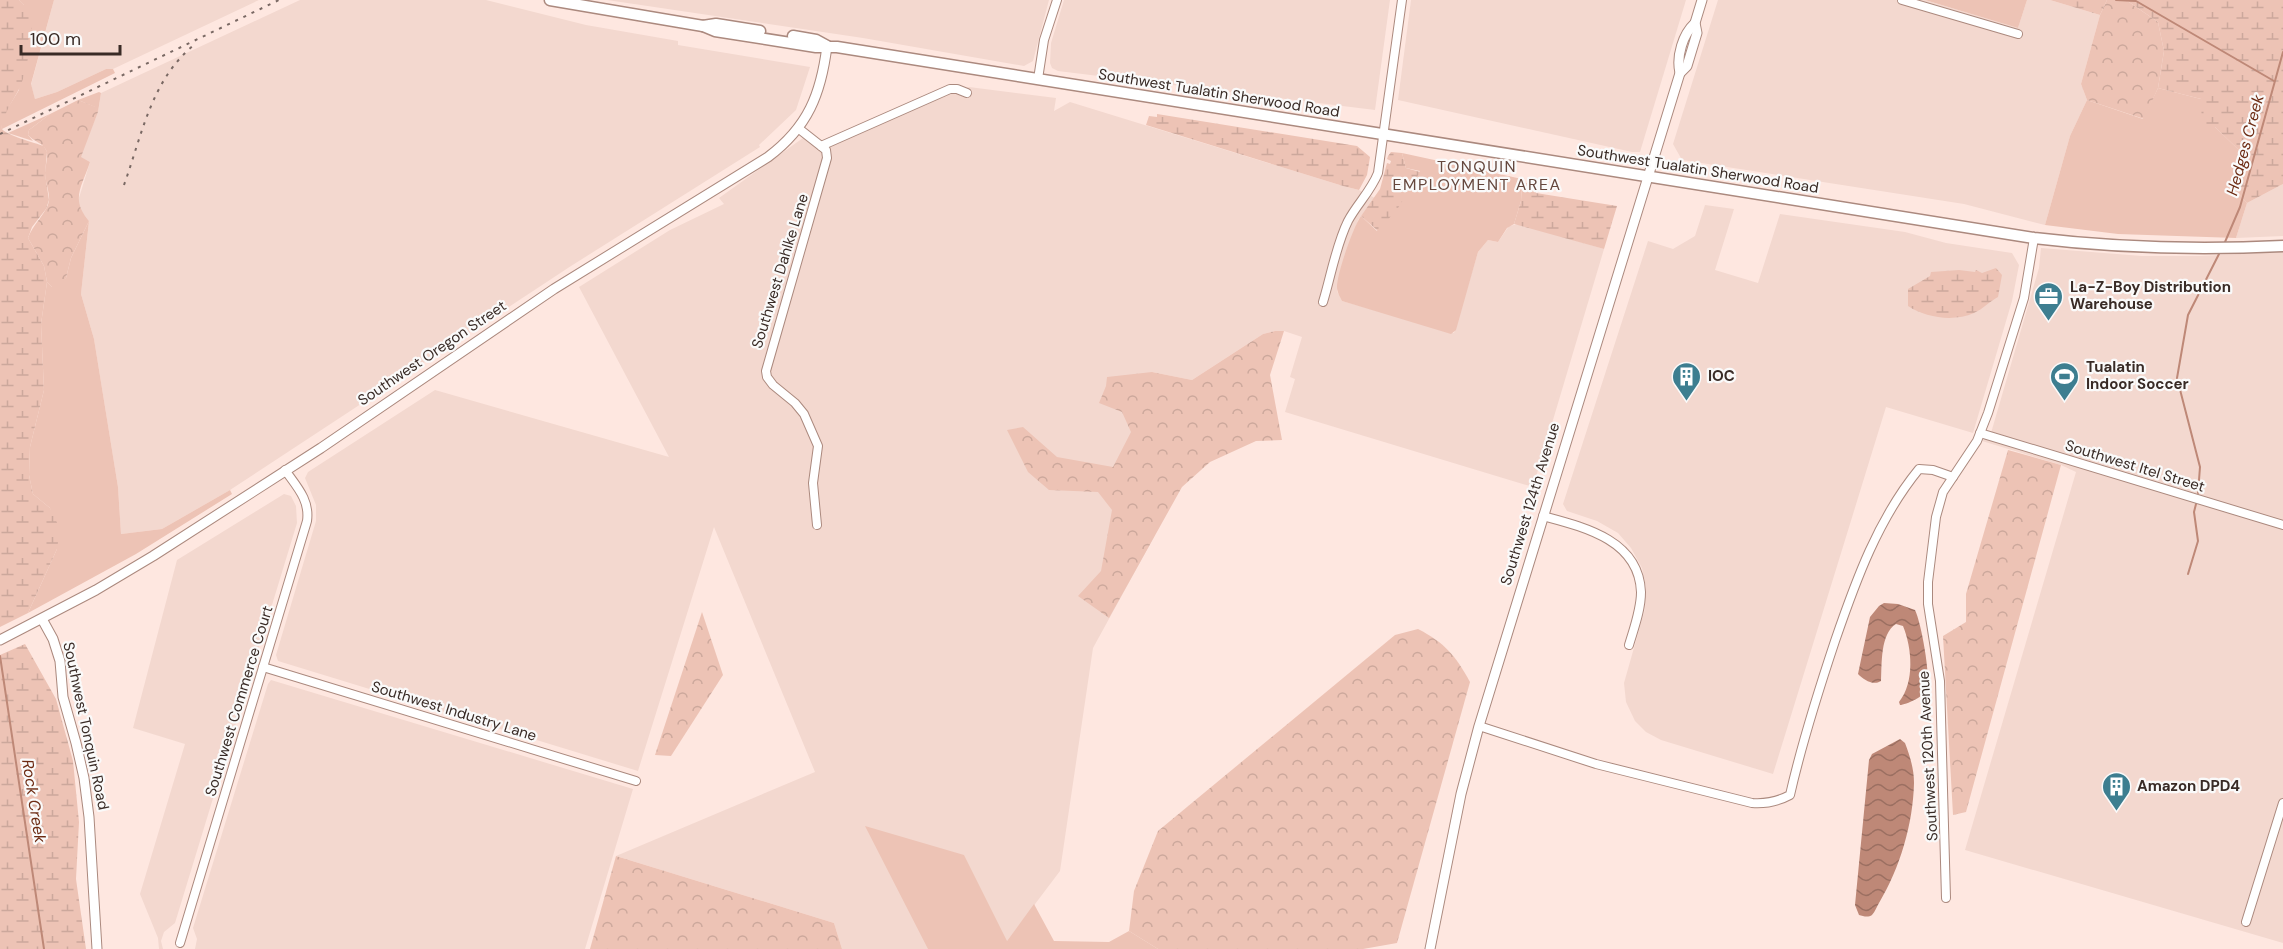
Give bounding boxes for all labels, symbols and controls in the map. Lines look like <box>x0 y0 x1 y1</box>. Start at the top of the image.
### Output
scale bar <box>21 18 120 56</box>
text: 100 m <box>30 27 81 51</box>
street label: Southwest Tualatin Sherwood Road <box>1097 64 1341 122</box>
water label: Hedges Creek <box>2221 91 2269 198</box>
street label: Southwest Tualatin Sherwood Road <box>1576 140 1820 198</box>
district label: TONQUIN EMPLOYMENT AREA <box>1392 156 1562 195</box>
street label: Southwest Dahlke Lane <box>747 191 813 351</box>
place label: La-Z-Boy Distribution Warehouse <box>2070 277 2231 314</box>
office icon: La-Z-Boy Distribution Warehouse <box>2033 280 2065 322</box>
street label: Southwest Oregon Street <box>354 296 510 410</box>
place label: Tualatin Indoor Soccer <box>2086 357 2189 394</box>
building icon: IOC <box>1671 360 1703 402</box>
sports icon: Tualatin Indoor Soccer <box>2049 360 2081 402</box>
place label: IOC <box>1708 366 1735 386</box>
street label: Southwest 124th Avenue <box>1496 420 1564 588</box>
street label: Southwest Itel Street <box>2063 435 2207 497</box>
street label: Southwest Commerce Court <box>200 603 278 799</box>
street label: Southwest Tonquin Road <box>58 640 114 812</box>
street label: Southwest 120th Avenue <box>1914 670 1942 842</box>
street label: Southwest Industry Lane <box>369 676 539 746</box>
water label: Rock Creek <box>17 758 51 845</box>
building icon: Amazon DPD4 <box>2100 770 2132 812</box>
place label: Amazon DPD4 <box>2137 776 2240 796</box>

